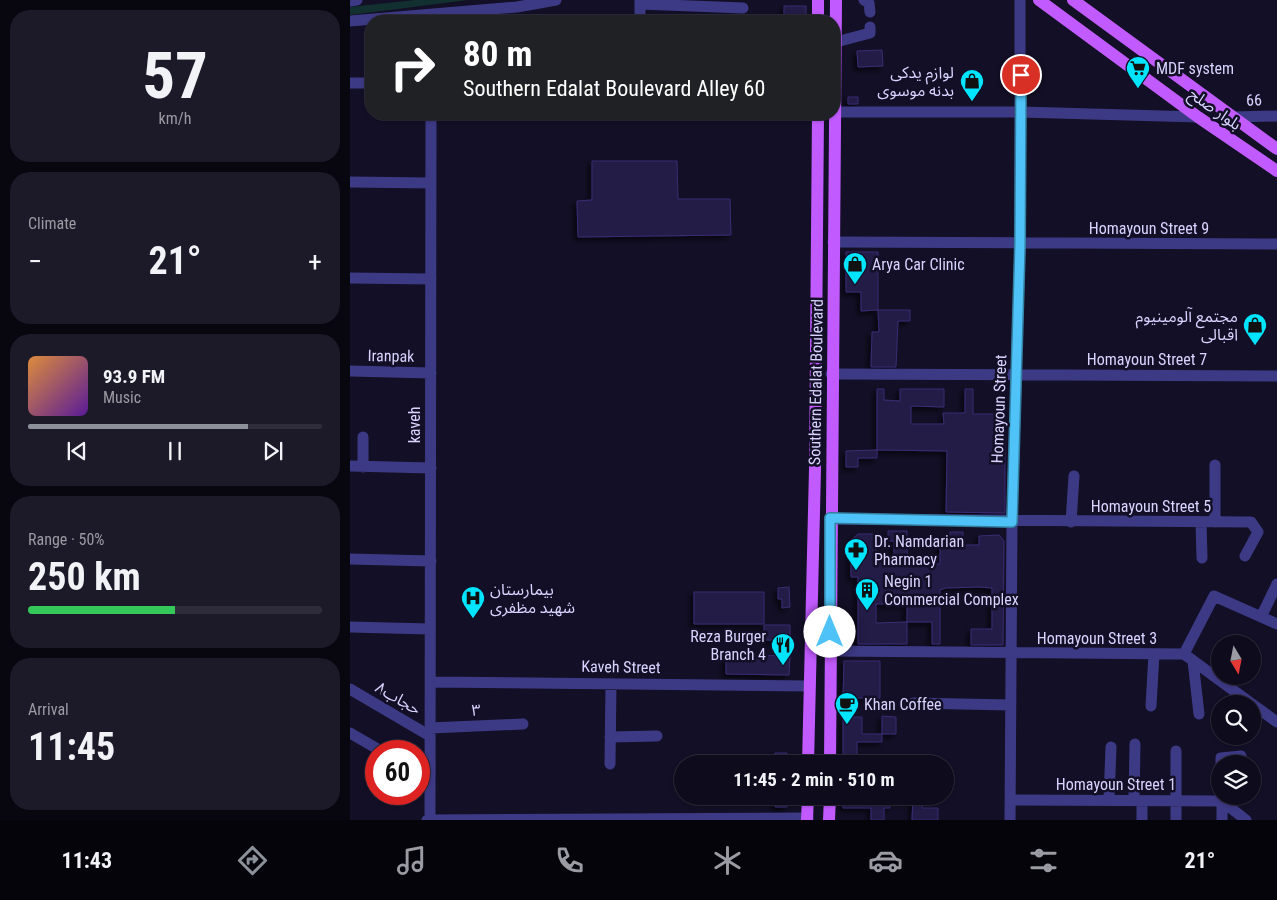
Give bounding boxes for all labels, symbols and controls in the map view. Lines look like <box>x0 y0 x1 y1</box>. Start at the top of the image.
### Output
text: 80 m <box>463 34 532 75</box>
icon: right <box>380 35 445 100</box>
text: 57 <box>142 38 208 114</box>
pin <box>1000 54 1042 96</box>
supermarket icon: MDF system <box>1125 55 1151 89</box>
place label: MDF system <box>1156 59 1234 78</box>
icon: arrive <box>1007 61 1035 89</box>
place label: لوازم یدکی بدنه موسوی <box>877 63 954 100</box>
shop icon: لوازم یدکی بدنه موسوی <box>959 68 985 102</box>
text: Southern Edalat Boulevard Alley 60 <box>463 76 765 101</box>
street label: بلوار صلح <box>1183 84 1245 136</box>
street label: 66 <box>1246 90 1262 110</box>
text: km/h <box>159 109 191 128</box>
text: Climate <box>28 214 76 233</box>
street label: Homayoun Street 9 <box>1089 219 1209 238</box>
text: 21° <box>148 239 202 283</box>
text: − <box>28 245 42 278</box>
text: + <box>308 245 322 278</box>
shop icon: Arya Car Clinic <box>842 251 868 285</box>
place label: Arya Car Clinic <box>872 255 965 274</box>
street label: Southern Edalat Boulevard <box>805 299 827 465</box>
place label: مجتمع آلومینیوم اقبالی <box>1135 307 1238 344</box>
shop icon: مجتمع آلومینیوم اقبالی <box>1242 312 1268 346</box>
street label: Iranpak <box>367 346 415 366</box>
street label: Homayoun Street 7 <box>1087 350 1207 369</box>
street label: Homayoun Street <box>988 354 1010 464</box>
text: 93.9 FM <box>103 365 165 388</box>
text: Music <box>103 388 141 407</box>
street label: kaveh <box>405 407 424 443</box>
icon: previous <box>63 437 91 465</box>
icon: pause <box>161 437 189 465</box>
icon: next <box>259 437 287 465</box>
street label: Homayoun Street 5 <box>1091 497 1211 516</box>
text: Range · 50% <box>28 530 104 549</box>
place label: Dr. Namdarian Pharmacy <box>874 532 964 569</box>
pharmacy icon: Dr. Namdarian Pharmacy <box>843 537 869 571</box>
text: 250 km <box>28 555 141 599</box>
place label: Negin 1 Commercial Complex <box>884 572 1019 609</box>
building icon: Negin 1 Commercial Complex <box>854 577 880 611</box>
place label: بیمارستان شهید مظفری <box>490 580 575 617</box>
hospital icon: بیمارستان شهید مظفری <box>460 585 486 619</box>
position arrow <box>803 605 855 657</box>
place label: Reza Burger Branch 4 <box>690 627 766 664</box>
street label: Homayoun Street 3 <box>1037 629 1157 648</box>
restaurant icon: Reza Burger Branch 4 <box>770 632 796 666</box>
north arrow <box>1211 635 1261 685</box>
map controls <box>1211 635 1261 805</box>
street label: Kaveh Street <box>581 657 661 677</box>
street label: حجاب۸ <box>372 677 424 719</box>
cafe icon: Khan Coffee <box>834 691 860 725</box>
place label: Khan Coffee <box>864 695 942 714</box>
button: search <box>1211 695 1261 745</box>
text: Arrival <box>28 700 69 719</box>
street label: ۳ <box>471 700 481 720</box>
text: 11:45 <box>28 725 115 769</box>
speed limit sign: 60 <box>365 740 430 805</box>
button: layers <box>1211 755 1261 805</box>
text: 11:45 · 2 min · 510 m <box>733 768 895 791</box>
street label: Homayoun Street 1 <box>1056 775 1176 794</box>
icon: directions <box>235 843 270 878</box>
icon: music <box>394 843 429 878</box>
icon: phone <box>552 843 587 878</box>
icon: climate <box>710 843 745 878</box>
icon: car <box>868 843 903 878</box>
icon: filters <box>1026 843 1061 878</box>
text: 11:43 <box>62 848 112 873</box>
text: 21° <box>1185 848 1215 873</box>

